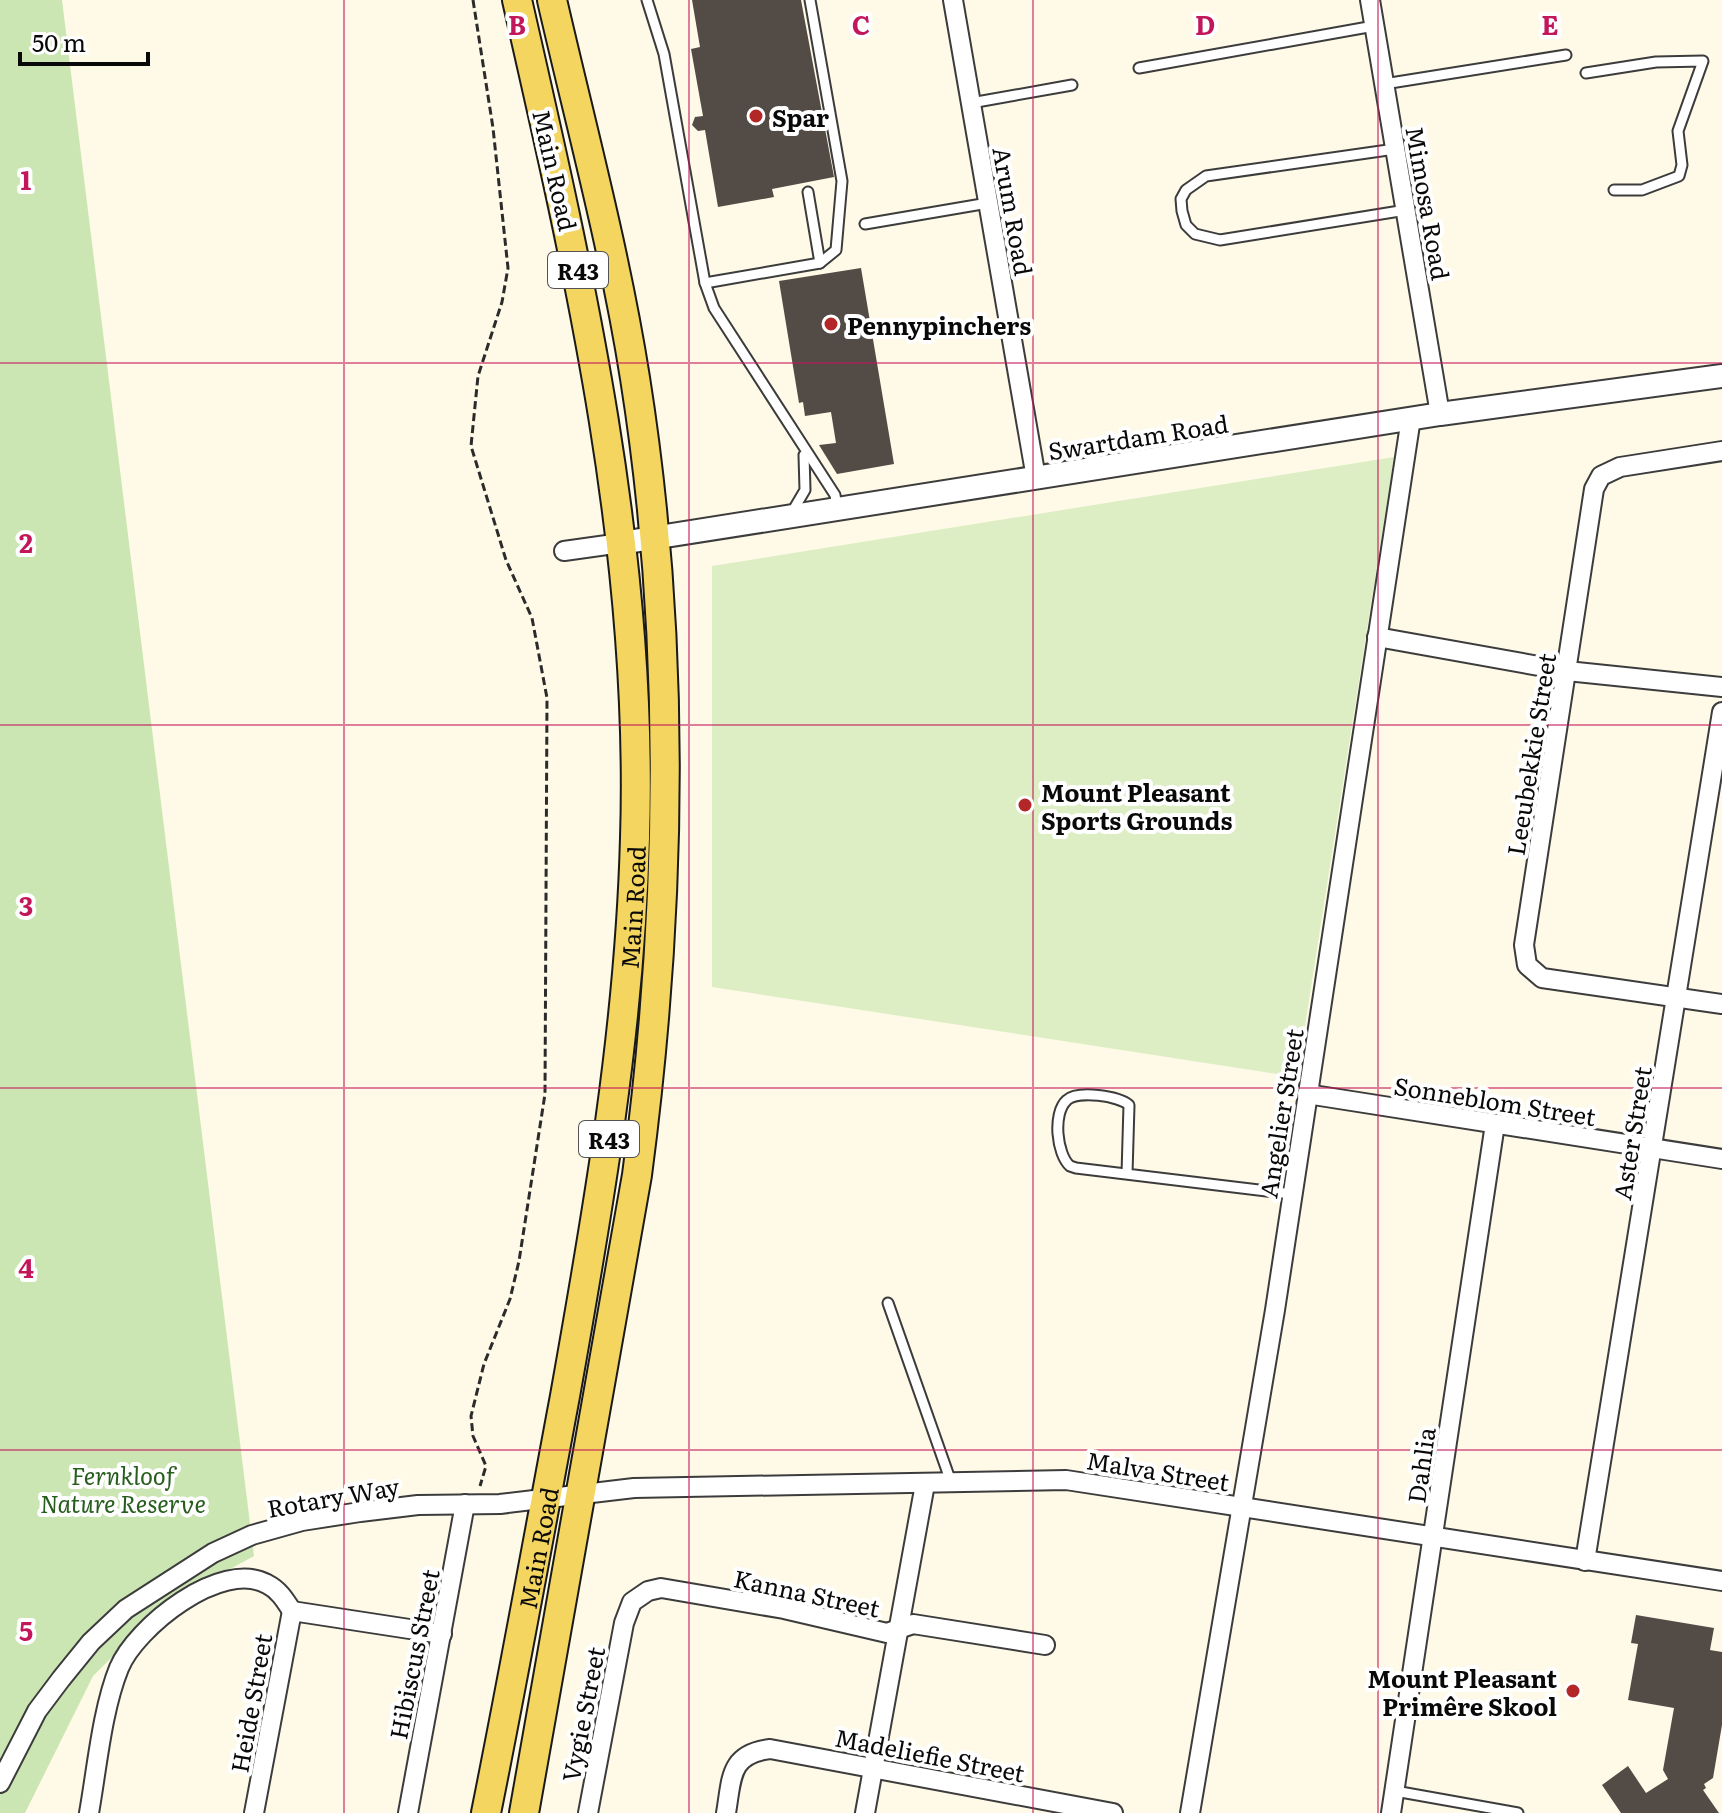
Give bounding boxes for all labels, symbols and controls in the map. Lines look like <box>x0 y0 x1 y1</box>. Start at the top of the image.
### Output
text: B <box>508 4 526 43</box>
text: C <box>852 4 870 43</box>
text: D <box>1195 4 1215 43</box>
text: E <box>1541 4 1559 43</box>
scale bar <box>20 16 148 66</box>
text: 50 m <box>32 24 86 59</box>
place label: Spar <box>772 99 829 134</box>
street label: Main Road <box>525 106 587 234</box>
marker: Spar <box>747 107 765 125</box>
street label: Mimosa Road <box>1398 123 1460 283</box>
street label: Arum Road <box>985 144 1043 278</box>
text: 1 <box>21 159 32 198</box>
road number: R43 <box>548 252 608 288</box>
place label: Pennypinchers <box>847 307 1031 342</box>
marker: Pennypinchers <box>822 315 840 333</box>
street label: Swartdam Road <box>1045 404 1231 468</box>
text: 2 <box>19 522 33 561</box>
street label: Leeubekkie Street <box>1497 650 1563 858</box>
place label: Mount Pleasant Sports Grounds <box>1041 774 1233 837</box>
marker: Mount Pleasant Sports Grounds <box>1016 796 1034 814</box>
street label: Main Road <box>610 845 652 970</box>
text: 3 <box>19 885 33 924</box>
street label: Angelier Street <box>1249 1025 1311 1200</box>
street label: Aster Street <box>1603 1063 1659 1202</box>
street label: Sonneblom Street <box>1392 1067 1599 1133</box>
road number: R43 <box>579 1121 639 1157</box>
text: 4 <box>18 1247 34 1286</box>
street label: Dahlia <box>1397 1425 1443 1505</box>
street label: Malva Street <box>1084 1441 1232 1499</box>
park label: Fernkloof Nature Reserve <box>40 1457 206 1520</box>
street label: Rotary Way <box>264 1467 402 1525</box>
street label: Main Road <box>508 1484 565 1612</box>
street label: Kanna Street <box>731 1559 883 1625</box>
street label: Hibiscus Street <box>379 1566 447 1742</box>
text: 5 <box>19 1610 33 1649</box>
street label: Heide Street <box>221 1630 280 1775</box>
street label: Vygie Street <box>552 1643 612 1785</box>
place label: Mount Pleasant Primêre Skool <box>1368 1660 1557 1723</box>
marker: Mount Pleasant Primêre Skool <box>1564 1682 1582 1700</box>
street label: Madeliefie Street <box>832 1718 1028 1790</box>

